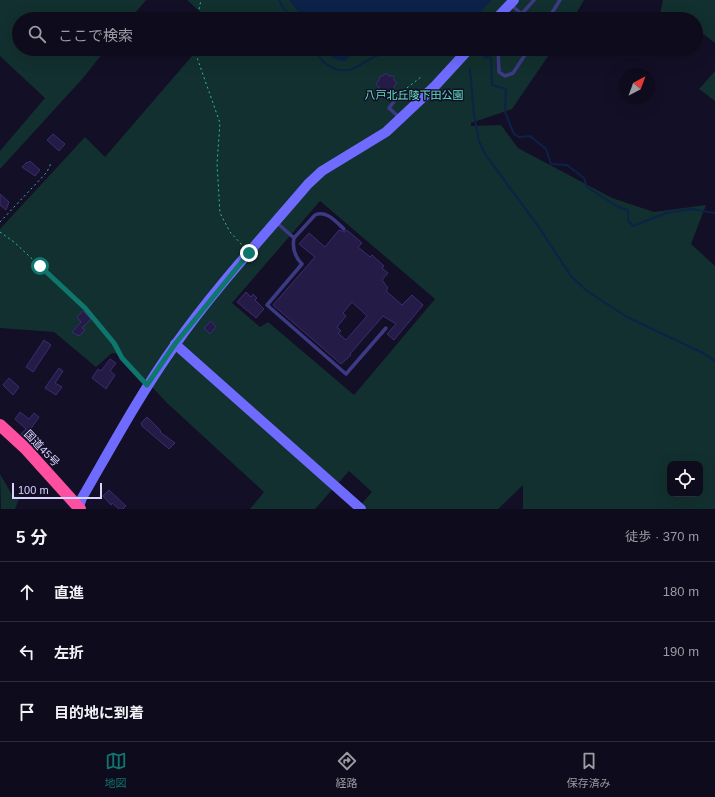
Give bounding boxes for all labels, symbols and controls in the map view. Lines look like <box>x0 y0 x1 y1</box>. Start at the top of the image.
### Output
search box <box>12 12 703 56</box>
icon: search <box>26 23 48 45</box>
text: ここで検索 <box>58 27 133 44</box>
north arrow <box>619 68 655 104</box>
park label: 八戸北丘陵下田公園 <box>365 89 464 101</box>
route end <box>240 244 258 262</box>
route start <box>31 257 49 275</box>
street label: 国道45号 <box>22 428 62 468</box>
map controls <box>667 461 703 497</box>
button: locate <box>667 461 703 497</box>
scale bar <box>12 481 102 500</box>
text: 100 m <box>18 484 49 496</box>
text: 5 分 <box>16 528 47 547</box>
text: 徒歩 · 370 m <box>625 529 699 544</box>
icon: ahead <box>16 581 38 603</box>
text: 直進 <box>54 584 84 601</box>
text: 180 m <box>663 584 699 599</box>
icon: left <box>16 641 38 663</box>
text: 左折 <box>54 644 84 661</box>
text: 190 m <box>663 644 699 659</box>
icon: arrive <box>16 701 38 723</box>
text: 目的地に到着 <box>54 704 144 721</box>
tab: 地図 <box>105 750 127 790</box>
tab: 経路 <box>336 750 358 790</box>
tab: 保存済み <box>567 750 611 790</box>

